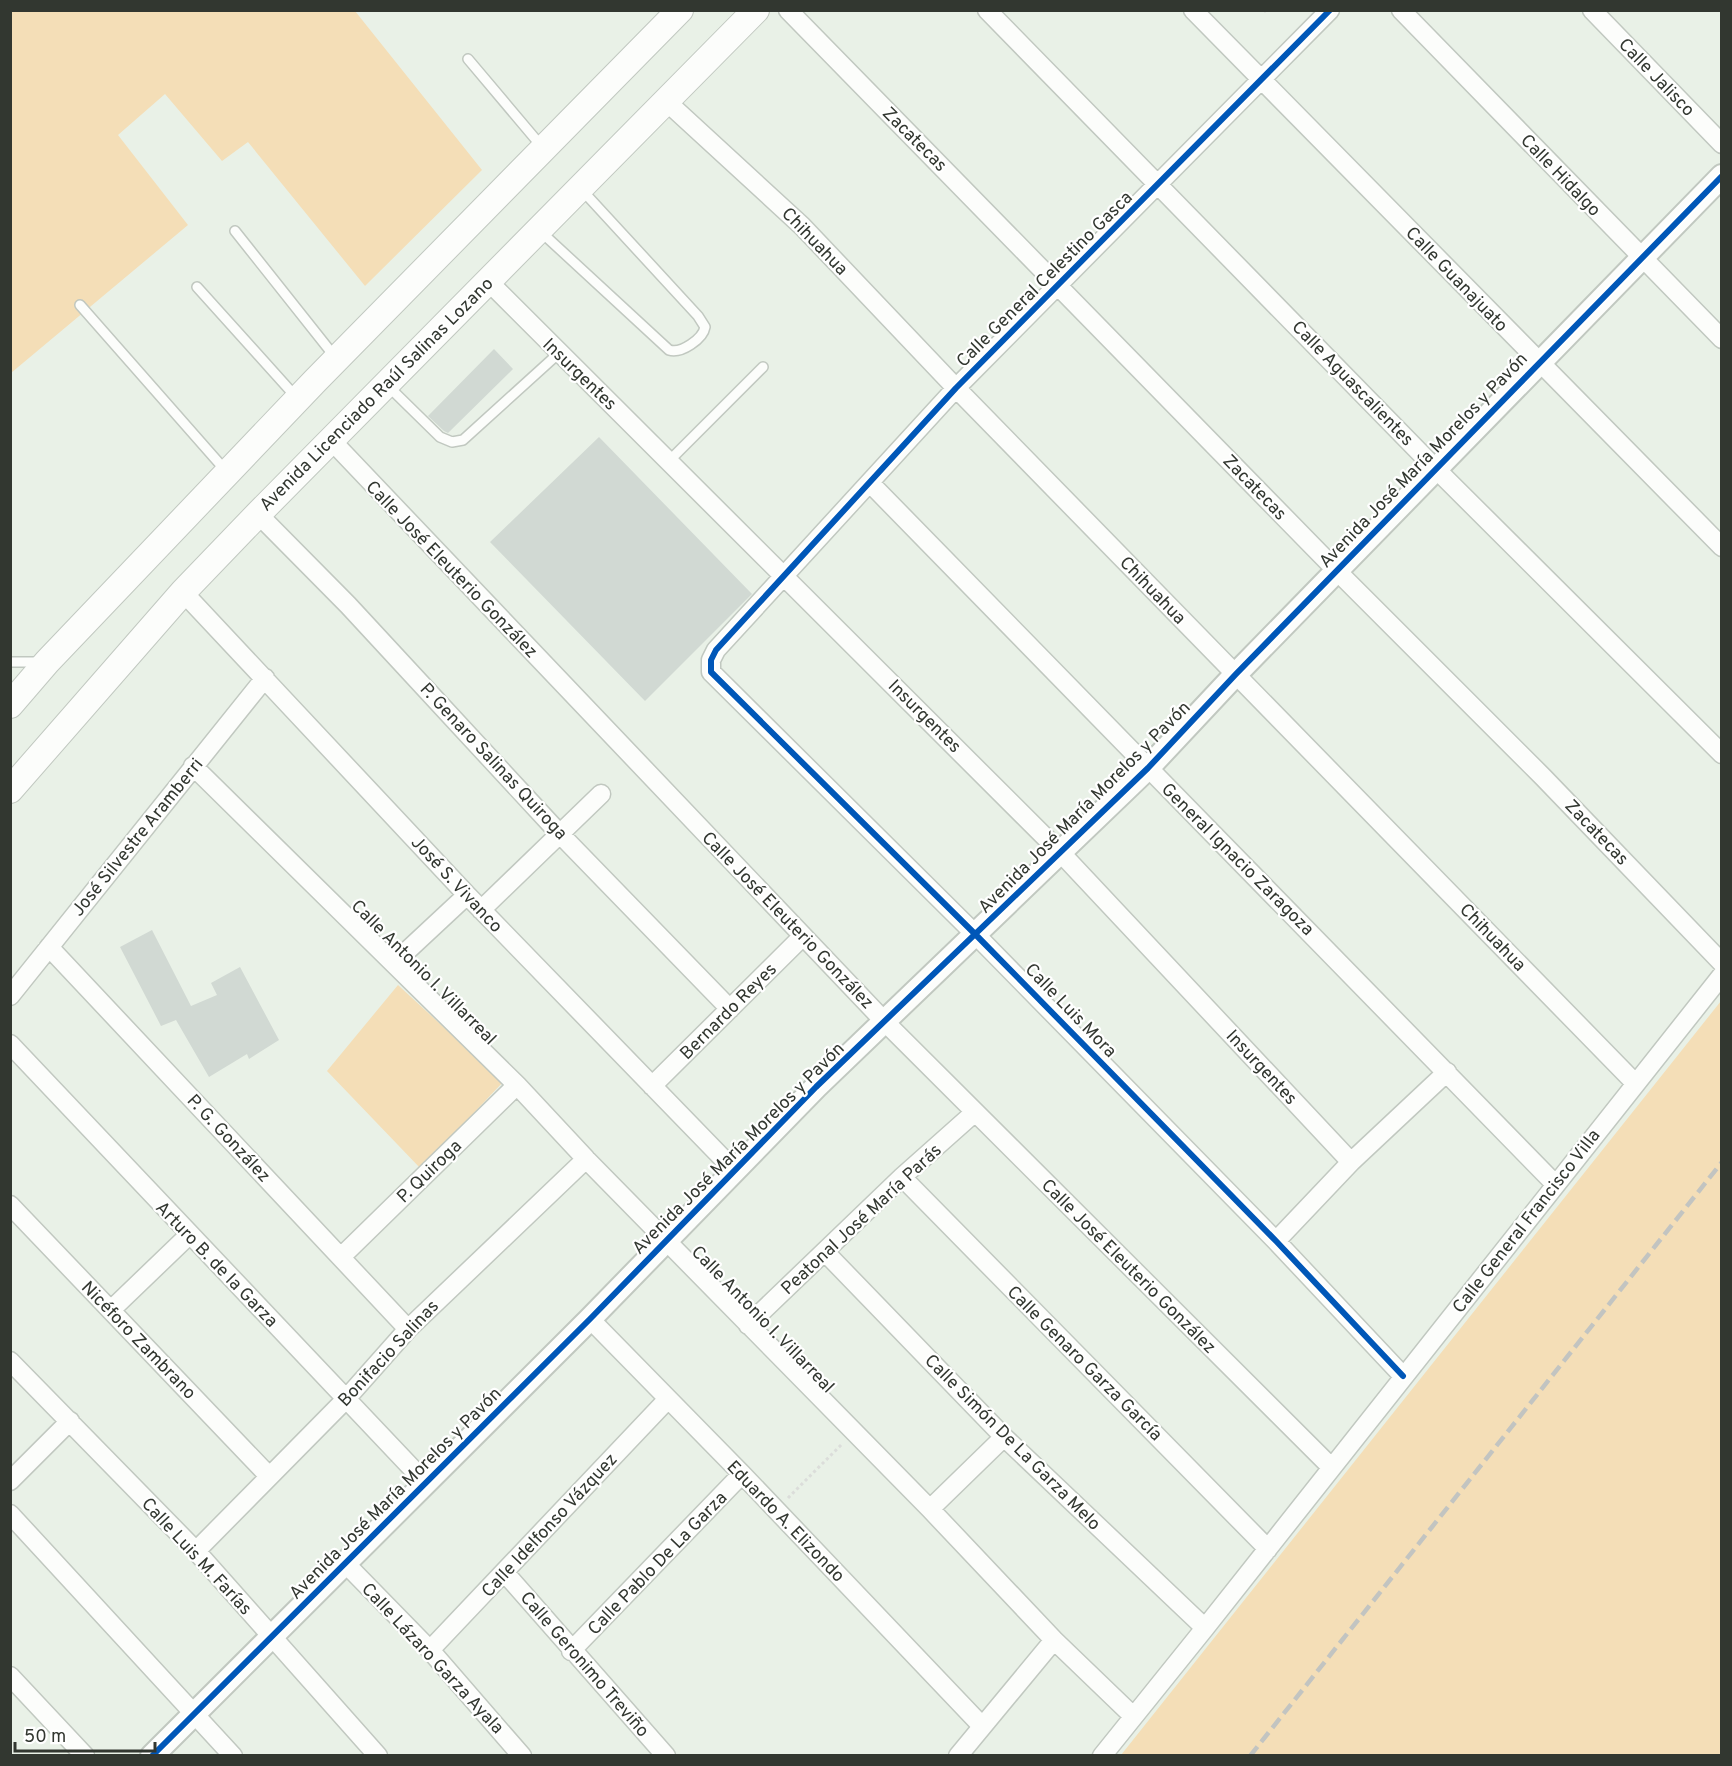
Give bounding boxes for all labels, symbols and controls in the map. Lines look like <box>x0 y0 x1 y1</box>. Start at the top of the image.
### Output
street label: Calle Jalisco <box>1613 34 1699 122</box>
street label: Zacatecas <box>877 103 951 177</box>
street label: Calle Hidalgo <box>1515 130 1605 222</box>
street label: Calle General Celestino Gasca <box>952 187 1138 373</box>
street label: Chihuahua <box>776 203 852 281</box>
street label: Calle Guanajuato <box>1400 223 1512 338</box>
street label: Avenida Licenciado Raúl Salinas Lozano <box>255 273 499 517</box>
street label: Calle Aguascalientes <box>1286 316 1418 452</box>
street label: Insurgentes <box>537 334 621 416</box>
street label: Avenida José María Morelos y Pavón <box>1315 348 1533 574</box>
street label: Zacatecas <box>1217 450 1291 526</box>
street label: Calle José Eleuterio González <box>360 476 542 664</box>
street label: Chihuahua <box>1114 552 1190 630</box>
street label: Insurgentes <box>882 675 966 759</box>
street label: P. Genaro Salinas Quiroga <box>414 679 572 845</box>
street label: Avenida José María Morelos y Pavón <box>974 697 1196 919</box>
street label: José Silvestre Aramberri <box>67 754 209 922</box>
street label: General Ignacio Zaragoza <box>1156 779 1318 941</box>
street label: Zacatecas <box>1559 795 1633 871</box>
street label: Calle José Eleuterio González <box>696 827 878 1015</box>
street label: José S. Vivanco <box>405 832 507 938</box>
street label: Calle Antonio I. Villarreal <box>345 895 501 1051</box>
street label: Chihuahua <box>1454 899 1530 977</box>
street label: Bernardo Reyes <box>676 959 782 1065</box>
street label: Calle Luis Mora <box>1019 959 1121 1063</box>
street label: Insurgentes <box>1220 1026 1302 1110</box>
street label: Avenida José María Morelos y Pavón <box>628 1038 850 1260</box>
street label: P. G. González <box>181 1090 275 1188</box>
street label: Calle General Francisco Villa <box>1448 1125 1606 1319</box>
street label: P. Quiroga <box>393 1135 467 1209</box>
street label: Peatonal José María Parás <box>777 1139 947 1301</box>
street label: Calle José Eleuterio González <box>1036 1175 1220 1359</box>
street label: Arturo B. de la Garza <box>150 1197 282 1333</box>
street label: Calle Antonio I. Villarreal <box>685 1241 838 1399</box>
street label: Nicéforo Zambrano <box>75 1277 200 1405</box>
street label: Calle Genaro Garza García <box>1001 1281 1167 1447</box>
street label: Bonifacio Salinas <box>334 1296 445 1412</box>
street label: Calle Simón De La Garza Melo <box>919 1350 1105 1536</box>
street label: Avenida José María Morelos y Pavón <box>285 1383 507 1605</box>
street label: Calle Idelfonso Vázquez <box>477 1449 623 1603</box>
street label: Eduardo A. Elizondo <box>721 1456 849 1588</box>
street label: Calle Pablo De La Garza <box>583 1487 733 1641</box>
street label: Calle Luis M. Farías <box>136 1493 256 1621</box>
street label: Calle Lázaro Garza Ayala <box>356 1579 508 1740</box>
street label: Calle Geronimo Treviño <box>514 1587 653 1743</box>
scale bar <box>15 1715 154 1753</box>
text: 50 m <box>24 1726 66 1749</box>

